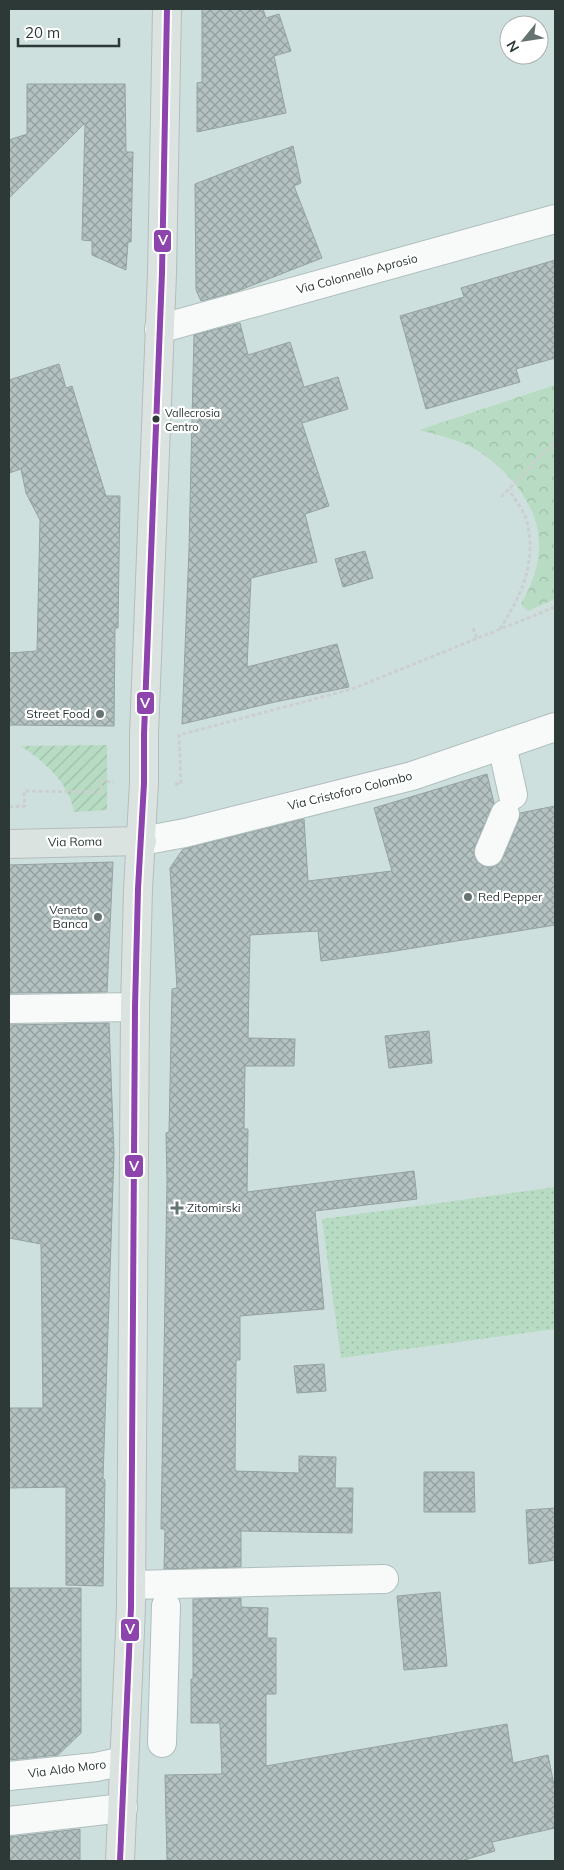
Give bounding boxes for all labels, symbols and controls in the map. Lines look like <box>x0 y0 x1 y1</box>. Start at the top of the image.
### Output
scale bar <box>18 15 119 47</box>
north arrow <box>499 15 549 65</box>
text: 20 m <box>25 23 60 42</box>
text: N <box>502 37 523 56</box>
line badge: V <box>153 229 172 253</box>
text: V <box>157 231 169 249</box>
street label: Via Colonnello Aprosio <box>295 250 419 297</box>
place label: Vallecrosia Centro <box>165 406 220 434</box>
marker: Vallecrosia Centro <box>151 414 161 424</box>
line badge: V <box>136 691 155 715</box>
text: V <box>139 694 151 712</box>
place label: Street Food <box>26 706 90 721</box>
marker: Street Food <box>94 708 106 720</box>
street label: Via Cristoforo Colombo <box>286 768 414 813</box>
street label: Via Roma <box>48 834 102 849</box>
place label: Red Pepper <box>478 889 543 904</box>
marker: Red Pepper <box>462 891 474 903</box>
place label: Veneto Banca <box>49 902 88 931</box>
marker: Veneto Banca <box>92 911 104 923</box>
line badge: V <box>124 1154 144 1178</box>
text: V <box>128 1157 140 1175</box>
place label: Zitomirski <box>187 1200 241 1215</box>
marker: Zitomirski <box>171 1202 183 1214</box>
line badge: V <box>120 1618 140 1642</box>
text: V <box>124 1620 136 1638</box>
street label: Via Aldo Moro <box>27 1756 107 1781</box>

